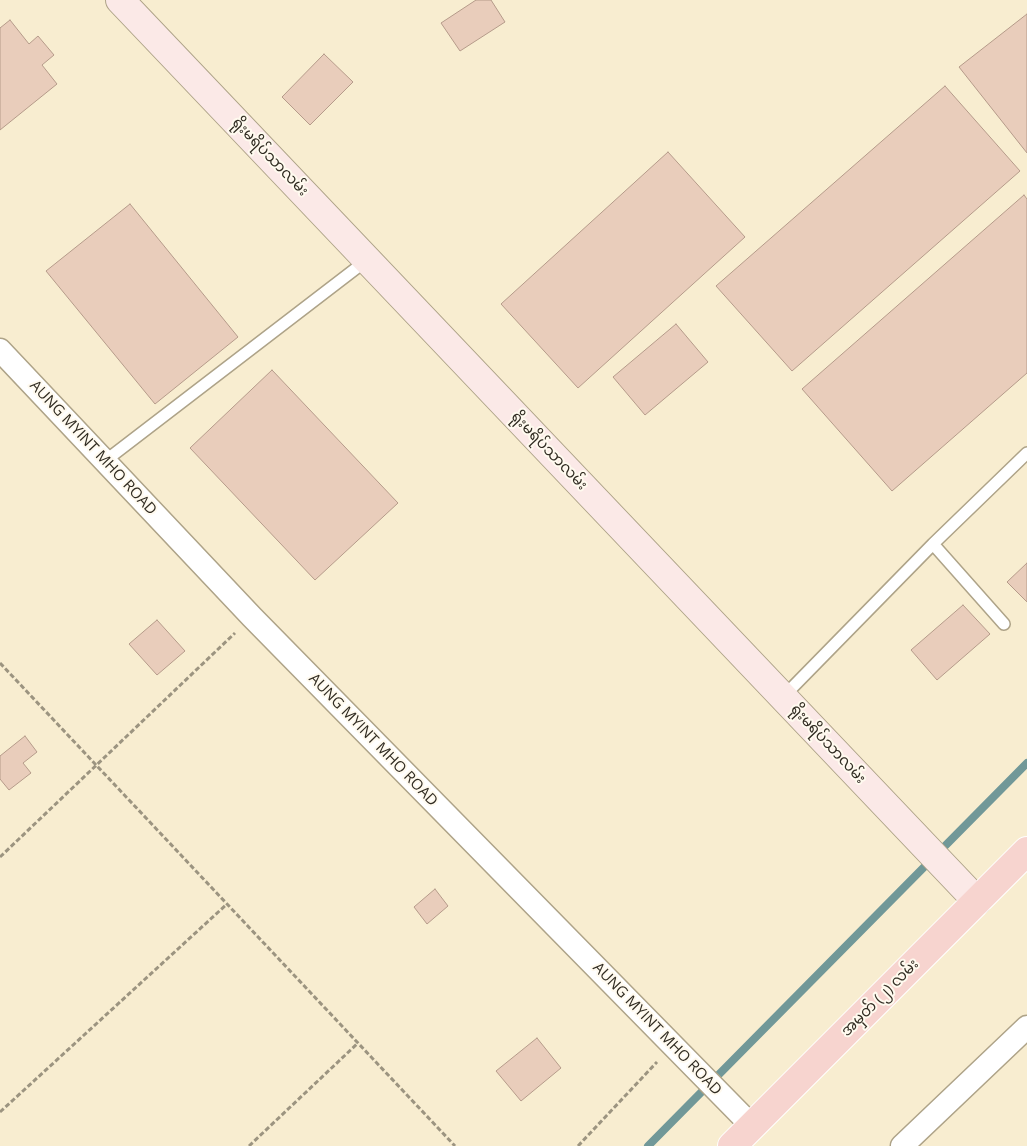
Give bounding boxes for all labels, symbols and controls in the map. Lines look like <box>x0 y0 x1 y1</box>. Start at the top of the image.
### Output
street label: ရိုးမရိပ်သာလမ်း <box>228 114 312 200</box>
street label: AUNG MYINT MHO ROAD <box>26 377 160 519</box>
street label: ရိုးမရိပ်သာလမ်း <box>507 408 591 494</box>
street label: AUNG MYINT MHO ROAD <box>305 670 441 810</box>
street label: ရိုးမရိပ်သာလမ်း <box>787 701 869 787</box>
street label: အမှတ် (၂) လမ်း <box>838 956 922 1040</box>
street label: AUNG MYINT MHO ROAD <box>589 959 725 1099</box>

